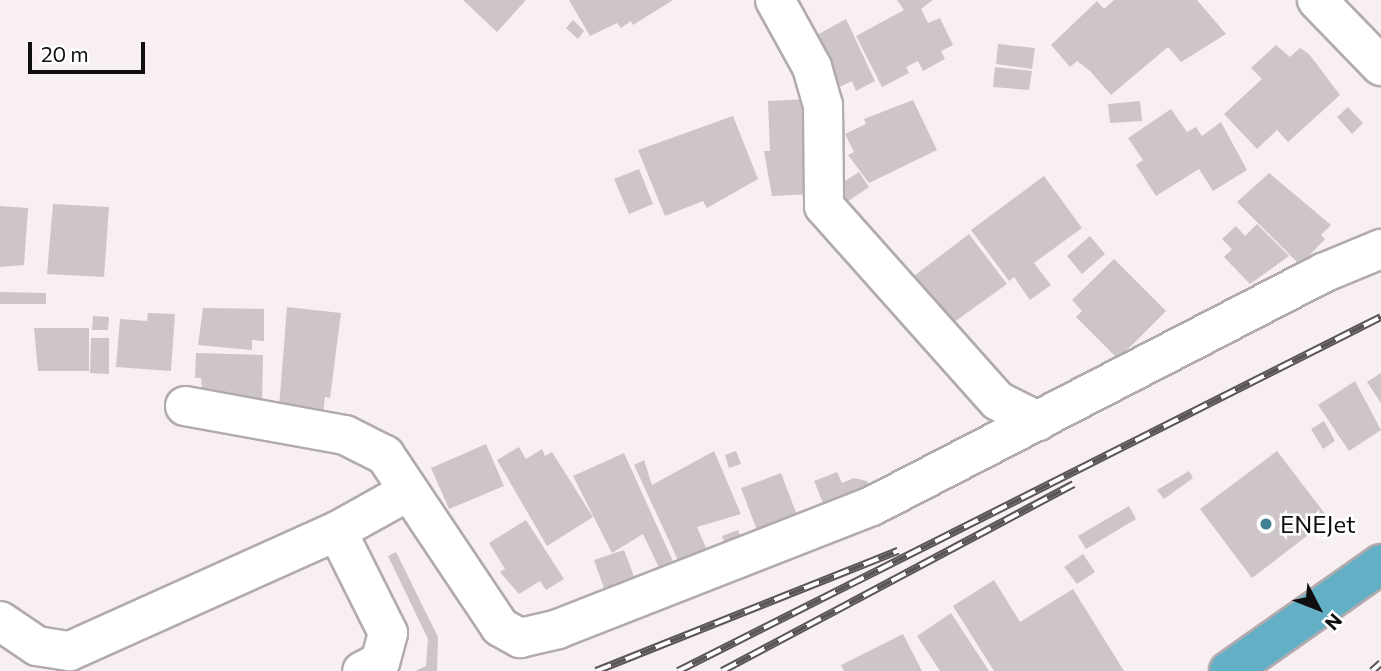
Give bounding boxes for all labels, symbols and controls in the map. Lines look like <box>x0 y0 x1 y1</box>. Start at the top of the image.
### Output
scale bar <box>32 28 149 72</box>
text: 20 m <box>41 41 89 66</box>
place label: ENEJet <box>1280 510 1356 538</box>
marker: ENEJet <box>1258 516 1274 532</box>
north arrow <box>1283 573 1353 643</box>
text: N <box>1321 609 1347 635</box>

